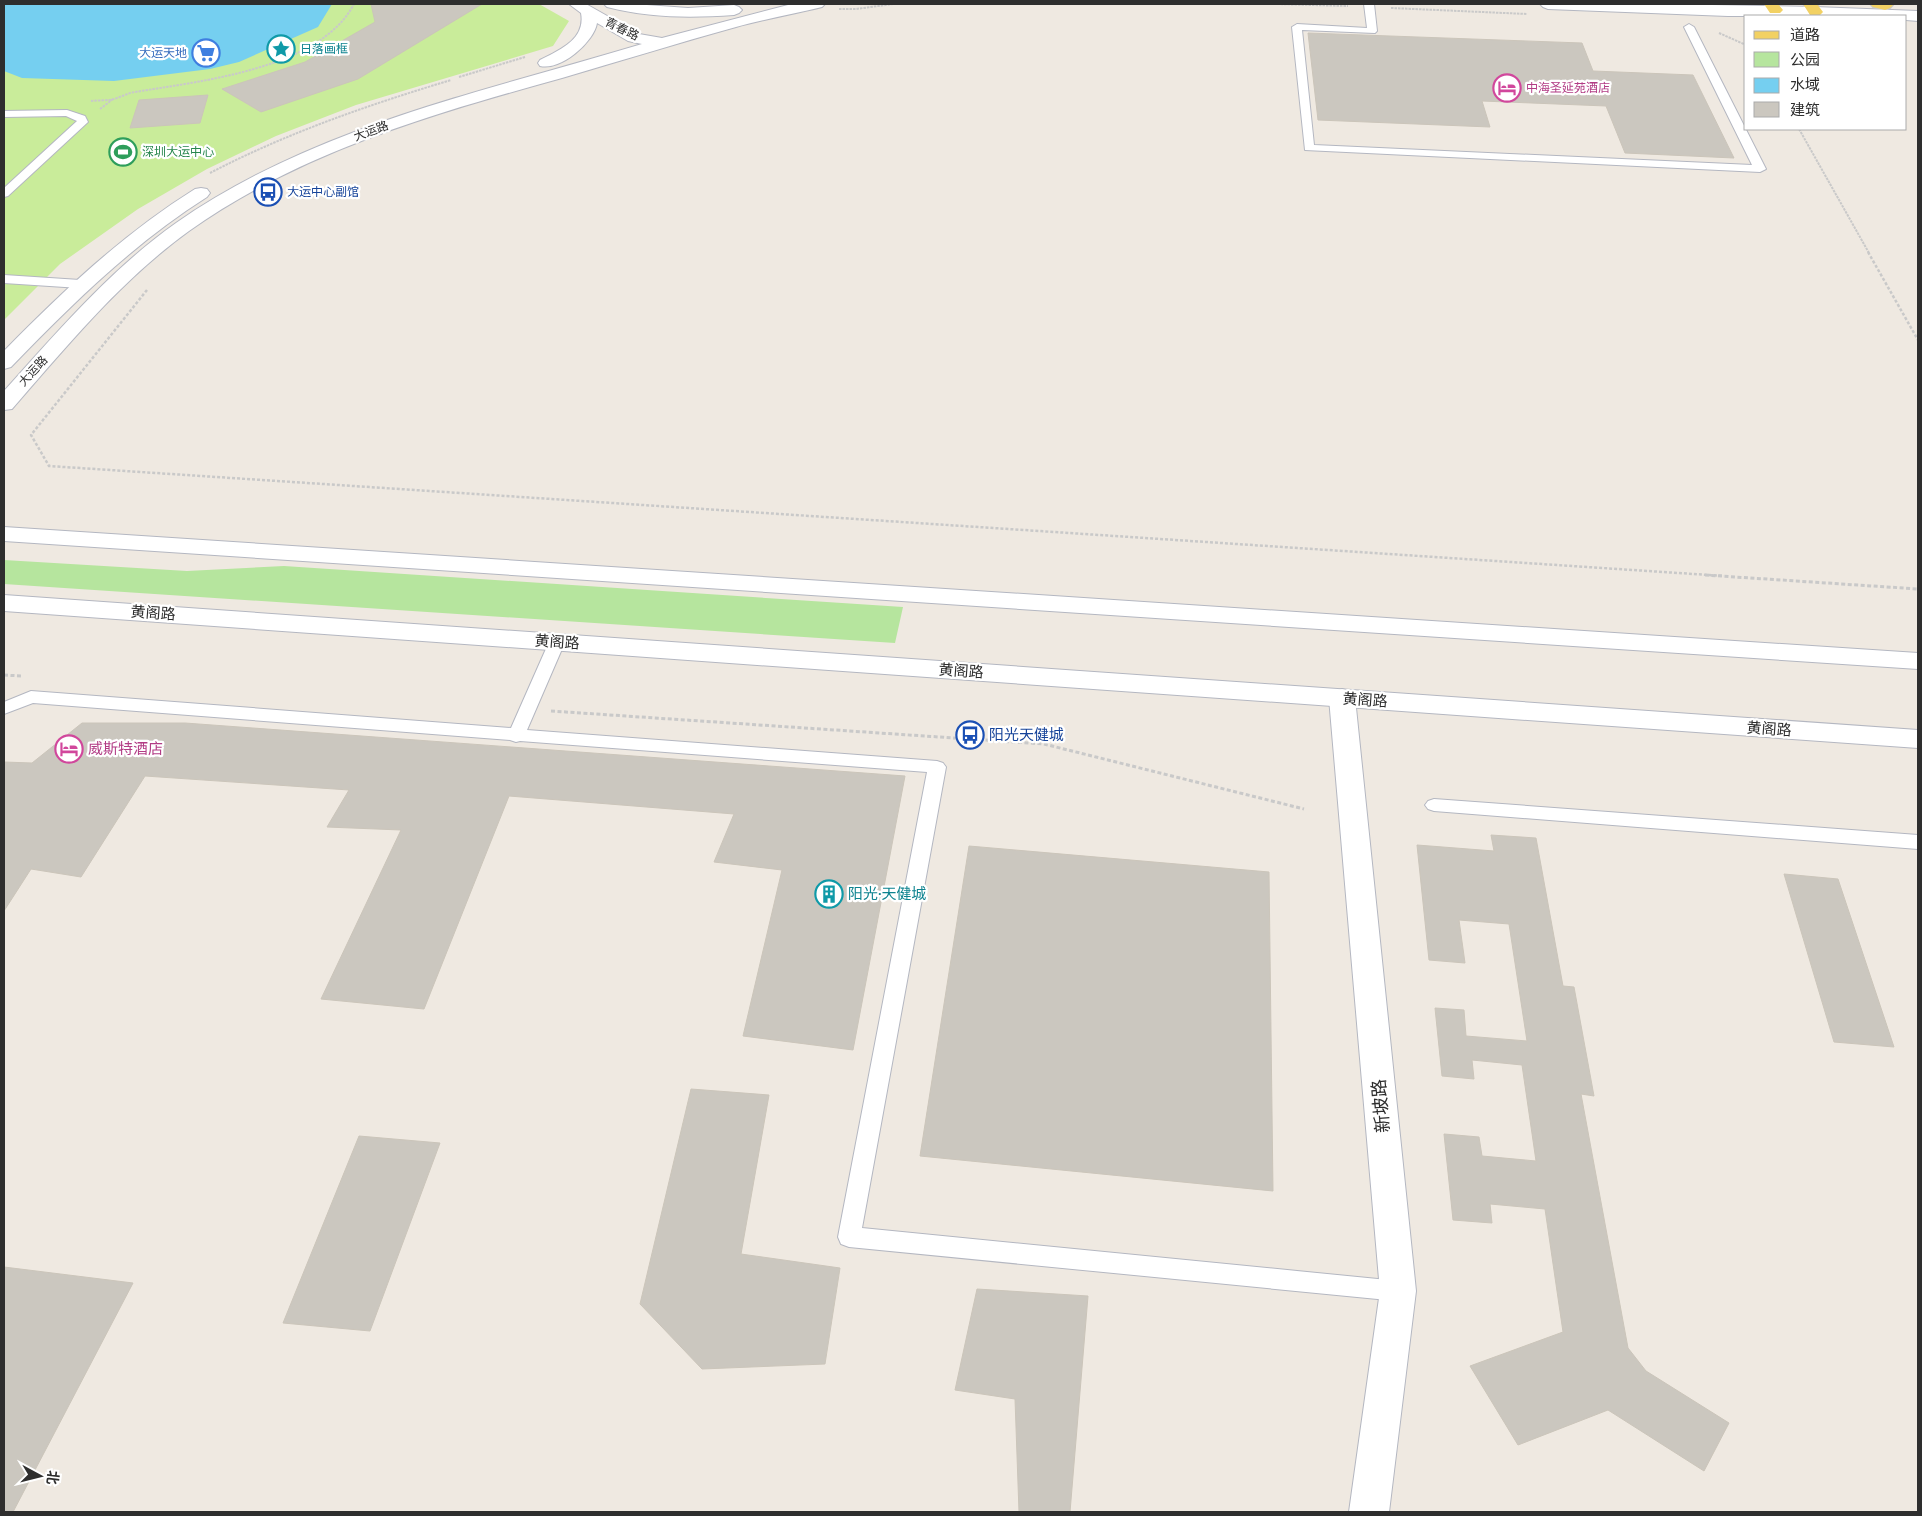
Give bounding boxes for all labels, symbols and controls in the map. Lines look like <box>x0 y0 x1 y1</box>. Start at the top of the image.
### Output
street label: 青春路 <box>603 15 641 43</box>
legend <box>1744 15 1907 130</box>
text: 道路 <box>1790 26 1820 44</box>
place icon: 日落画框 <box>266 34 296 64</box>
supermarket icon: 大运天地 <box>191 38 221 68</box>
place label: 日落画框 <box>300 42 348 56</box>
place label: 大运天地 <box>139 46 187 60</box>
text: 公园 <box>1790 51 1820 69</box>
hotel icon: 中海圣延苑酒店 <box>1492 73 1522 103</box>
text: 水域 <box>1790 76 1820 94</box>
place label: 中海圣延苑酒店 <box>1526 81 1610 95</box>
text: 建筑 <box>1790 101 1820 119</box>
street label: 大运路 <box>352 118 390 144</box>
sports icon: 深圳大运中心 <box>108 137 138 167</box>
place label: 深圳大运中心 <box>142 145 214 159</box>
bus stop icon: 大运中心副馆 <box>253 177 283 207</box>
place label: 大运中心副馆 <box>287 185 359 199</box>
street label: 大运路 <box>16 353 50 389</box>
street label: 黄阁路 <box>130 602 176 624</box>
street label: 黄阁路 <box>534 631 580 653</box>
street label: 黄阁路 <box>938 660 984 682</box>
street label: 黄阁路 <box>1342 689 1388 711</box>
street label: 黄阁路 <box>1746 718 1792 740</box>
bus stop icon: 阳光天健城 <box>955 720 985 750</box>
place label: 阳光天健城 <box>989 726 1064 744</box>
hotel icon: 威斯特酒店 <box>54 734 84 764</box>
place label: 威斯特酒店 <box>88 740 163 758</box>
building icon: 阳光·天健城 <box>814 879 844 909</box>
place label: 阳光·天健城 <box>848 885 927 903</box>
street label: 新坡路 <box>1368 1078 1394 1134</box>
north arrow <box>15 1451 65 1501</box>
text: 北 <box>43 1470 62 1486</box>

